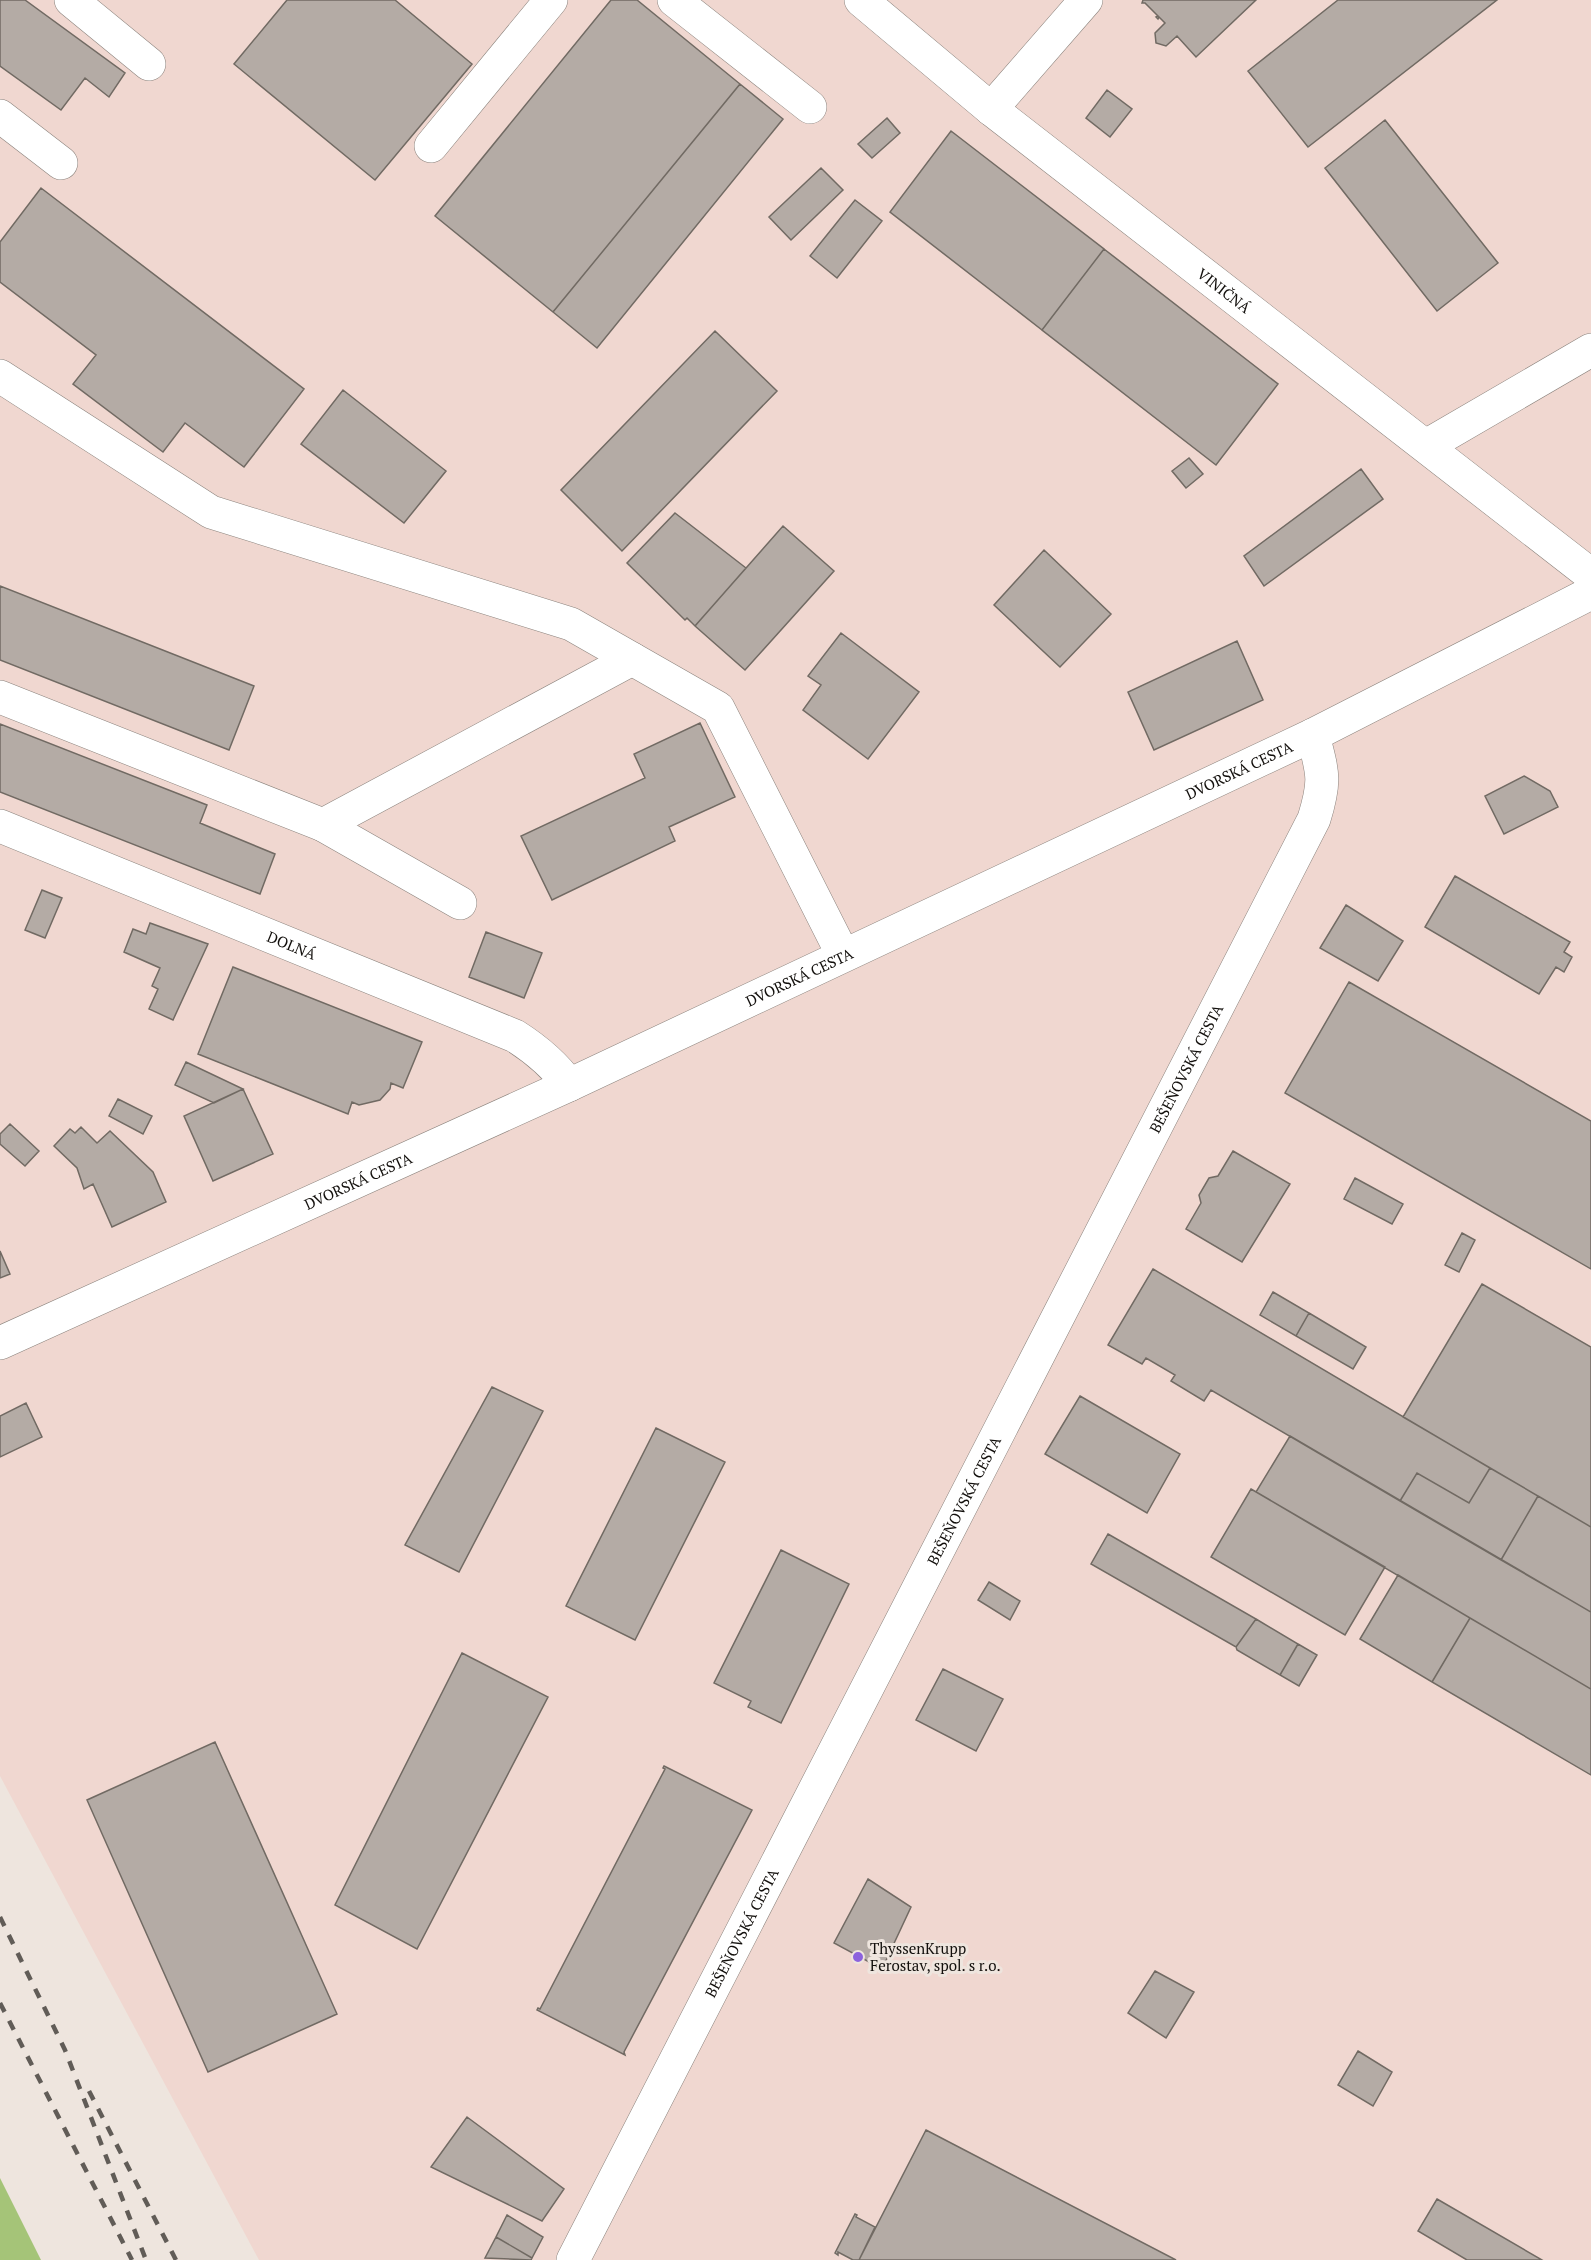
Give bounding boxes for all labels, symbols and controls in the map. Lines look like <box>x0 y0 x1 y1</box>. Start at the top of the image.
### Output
street label: VINIČNÁ <box>1193 263 1256 318</box>
street label: DVORSKÁ CESTA <box>1182 736 1296 804</box>
street label: DOLNÁ <box>264 926 320 964</box>
street label: DVORSKÁ CESTA <box>742 943 857 1011</box>
street label: BEŠEŇOVSKÁ CESTA <box>1144 1000 1228 1136</box>
street label: DVORSKÁ CESTA <box>301 1147 416 1214</box>
street label: BEŠEŇOVSKÁ CESTA <box>922 1432 1005 1568</box>
street label: BEŠEŇOVSKÁ CESTA <box>700 1864 783 2001</box>
place label: ThyssenKrupp Ferostav, spol. s r.o. <box>870 1938 1001 1975</box>
marker: ThyssenKrupp Ferostav, spol. s r.o. <box>851 1950 865 1964</box>

